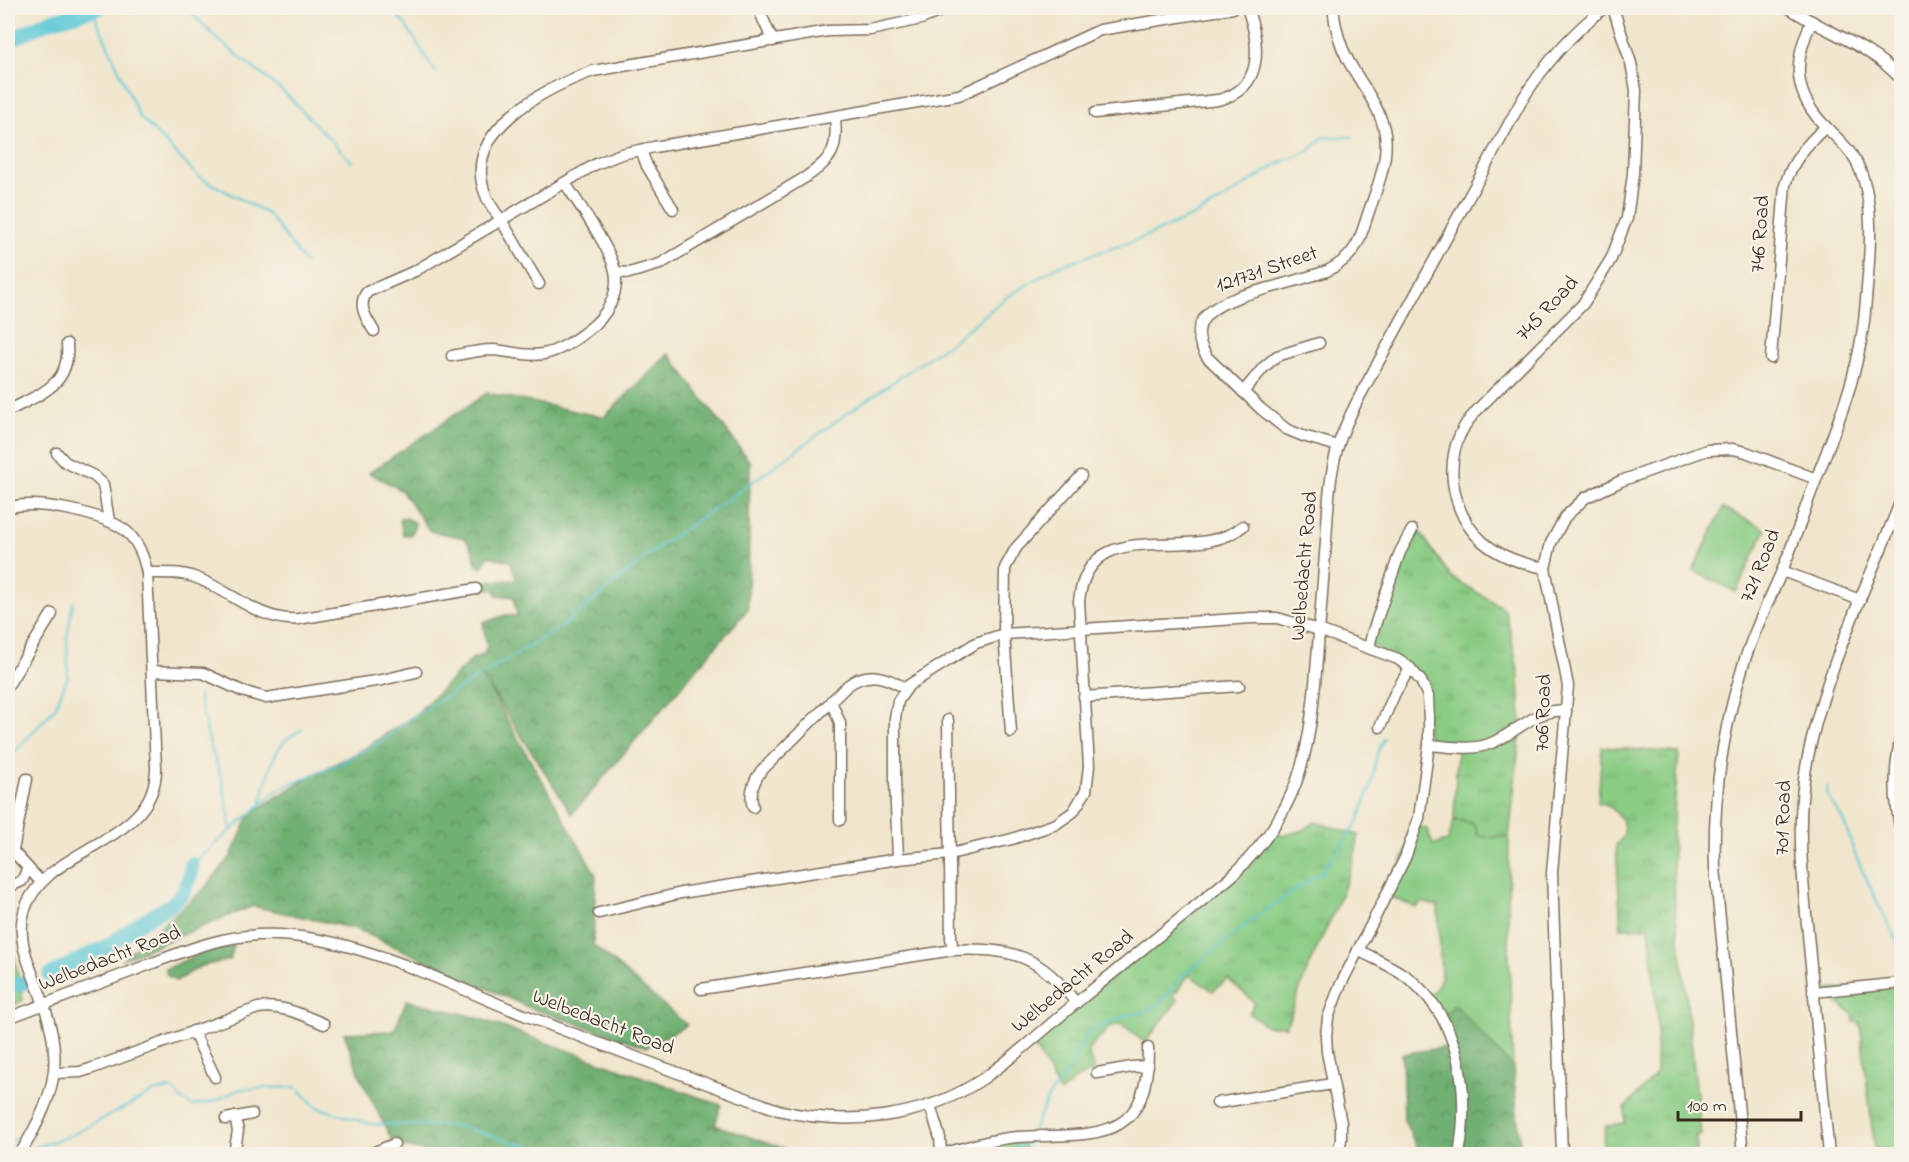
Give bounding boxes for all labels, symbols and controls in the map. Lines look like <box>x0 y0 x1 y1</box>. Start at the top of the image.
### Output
street label: 746 Road <box>1743 194 1779 274</box>
street label: 121731 Street <box>1212 239 1322 301</box>
street label: 745 Road <box>1510 269 1586 349</box>
street label: Welbedacht Road <box>1284 490 1327 642</box>
street label: 721 Road <box>1733 525 1789 607</box>
street label: 706 Road <box>1528 673 1560 752</box>
street label: 701 Road <box>1768 780 1800 856</box>
street label: Welbedacht Road <box>35 918 186 1000</box>
street label: Welbedacht Road <box>1005 923 1141 1041</box>
street label: Welbedacht Road <box>528 982 679 1064</box>
scale bar <box>1678 1084 1801 1122</box>
text: 100 m <box>1687 1094 1727 1120</box>

